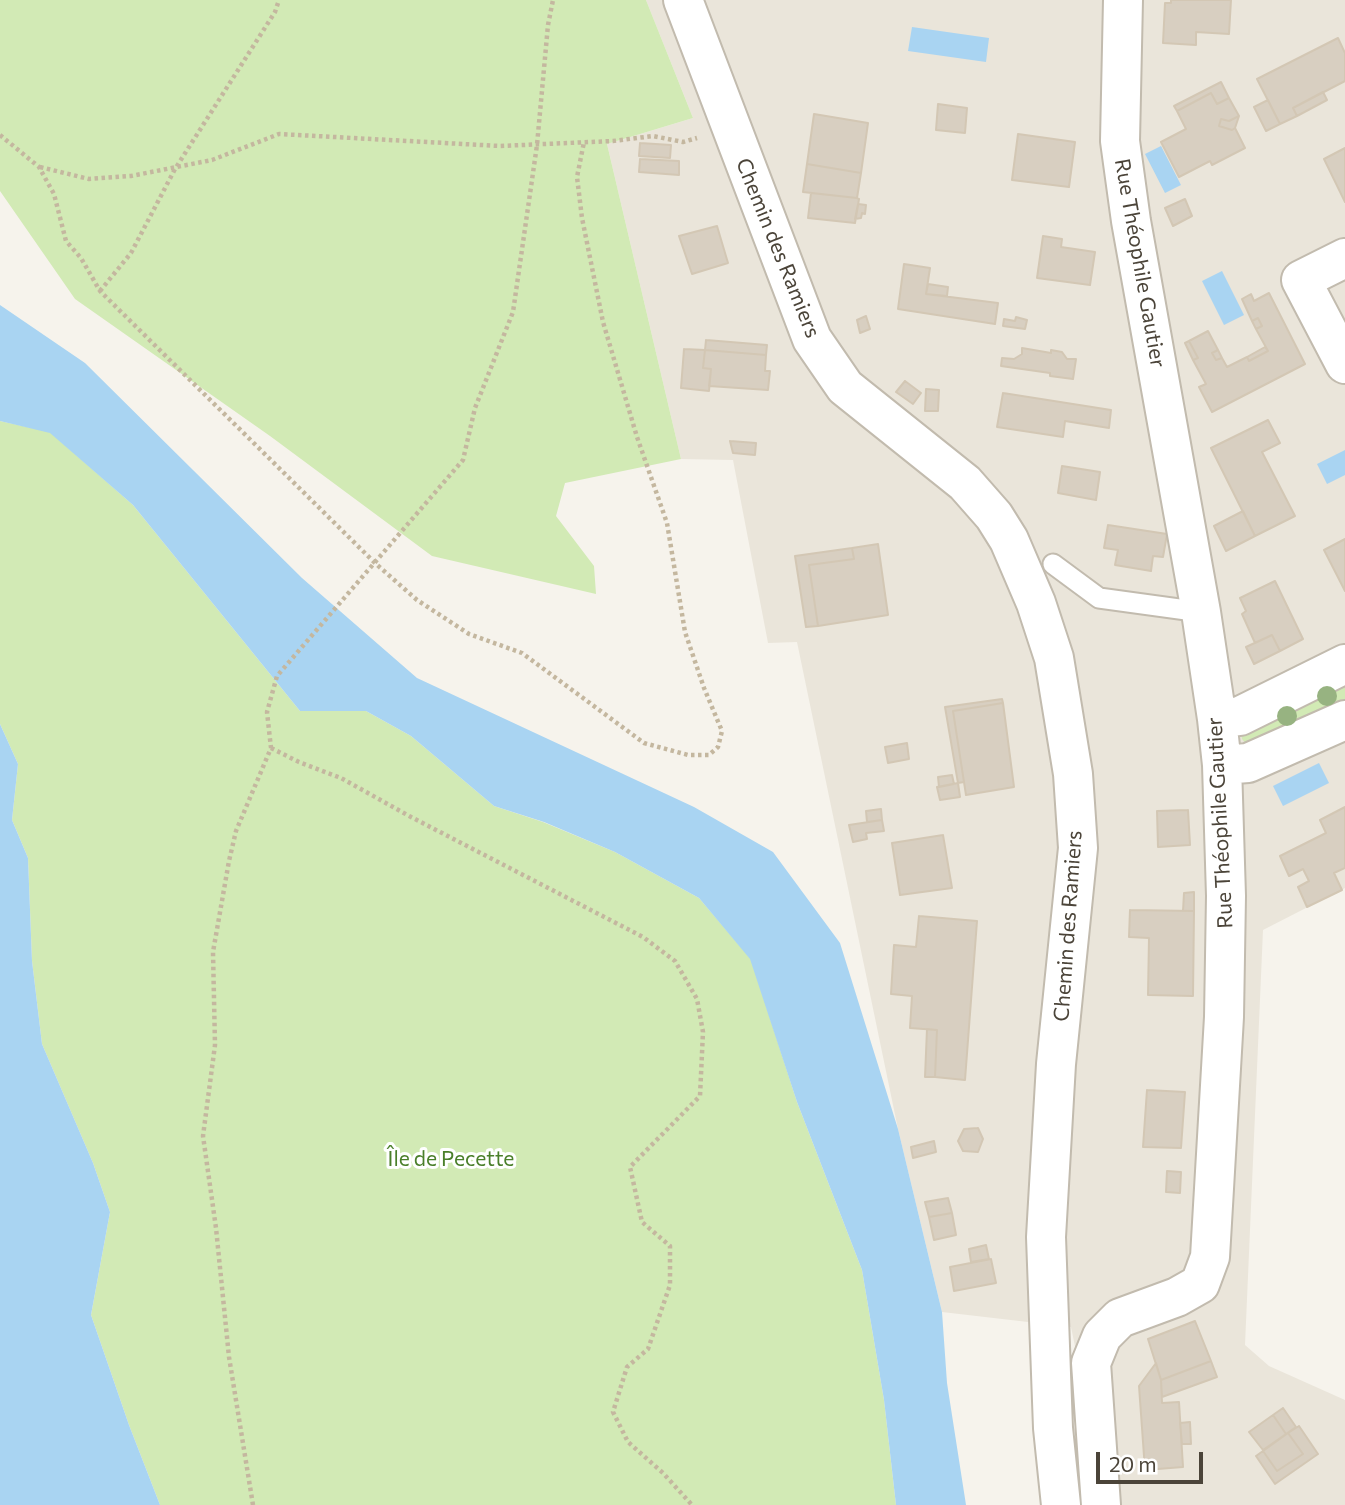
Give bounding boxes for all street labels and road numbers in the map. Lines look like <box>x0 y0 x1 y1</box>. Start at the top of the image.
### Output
street label: Chemin des Ramiers <box>730 155 826 341</box>
street label: Rue Théophile Gautier <box>1109 157 1171 369</box>
street label: Rue Théophile Gautier <box>1202 717 1238 929</box>
street label: Chemin des Ramiers <box>1049 830 1087 1022</box>

